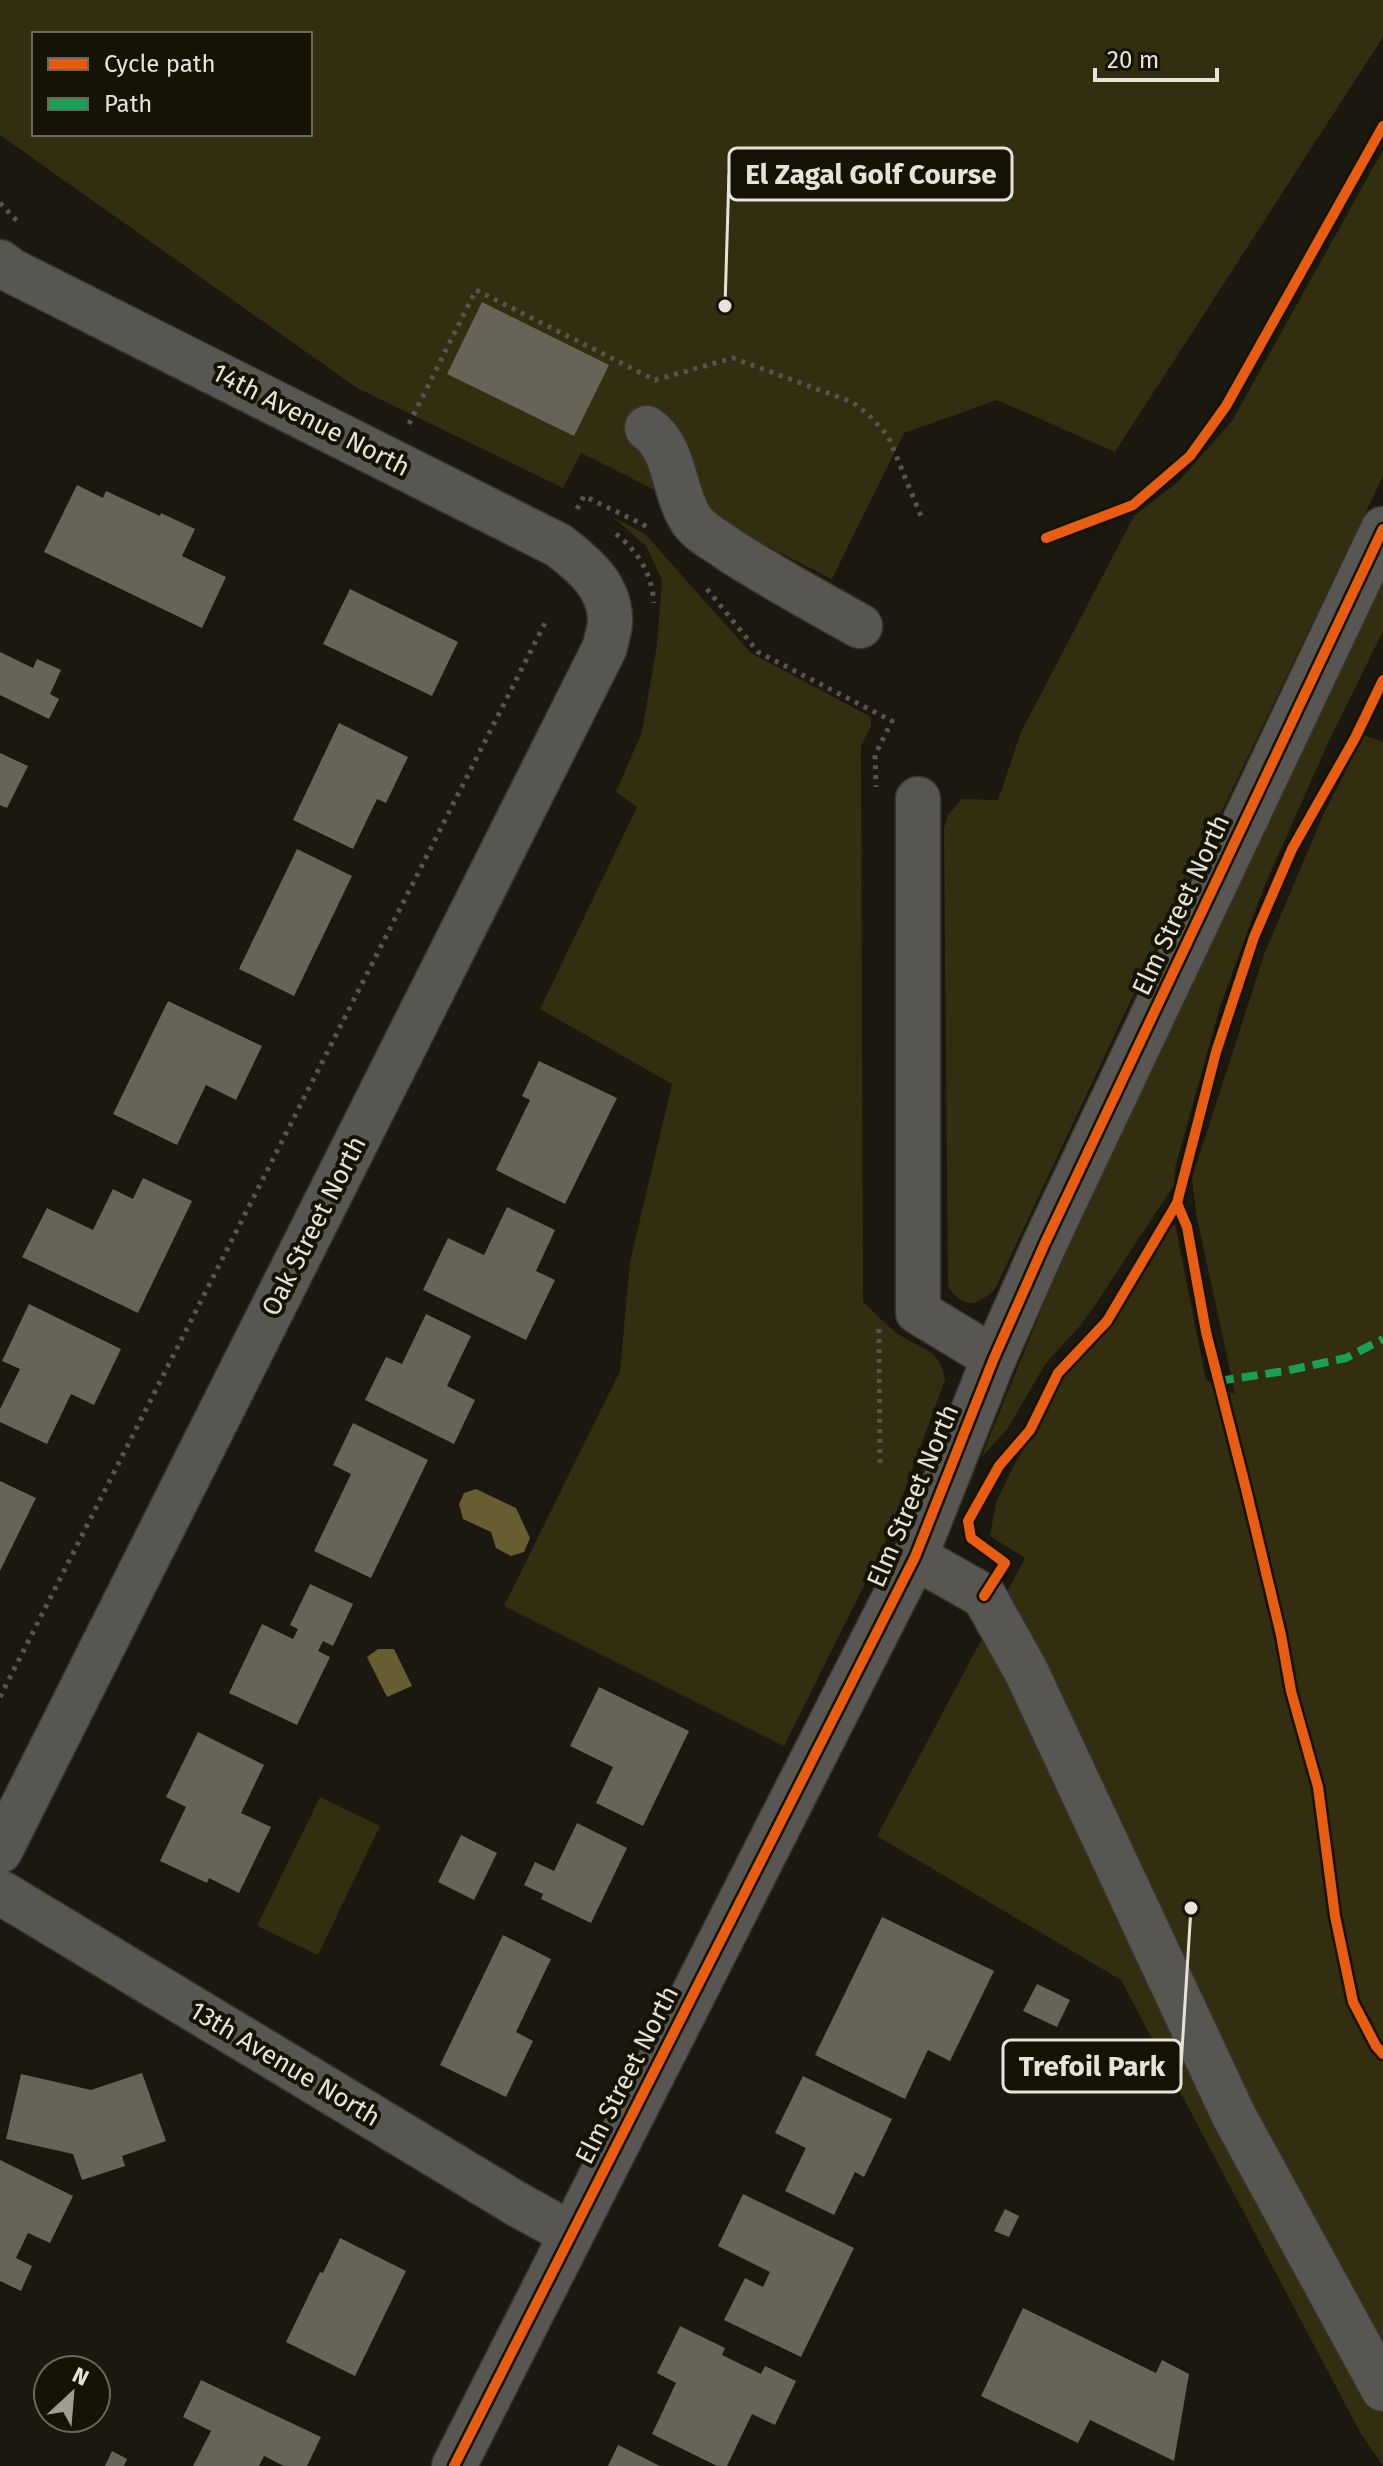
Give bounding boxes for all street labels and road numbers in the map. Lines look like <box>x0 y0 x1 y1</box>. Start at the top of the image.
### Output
street label: 14th Avenue North <box>207 357 415 483</box>
street label: Elm Street North <box>1126 810 1236 1000</box>
street label: Oak Street North <box>255 1131 373 1321</box>
street label: Elm Street North <box>861 1400 965 1592</box>
street label: Elm Street North <box>569 1981 685 2169</box>
street label: 13th Avenue North <box>184 1995 386 2133</box>

